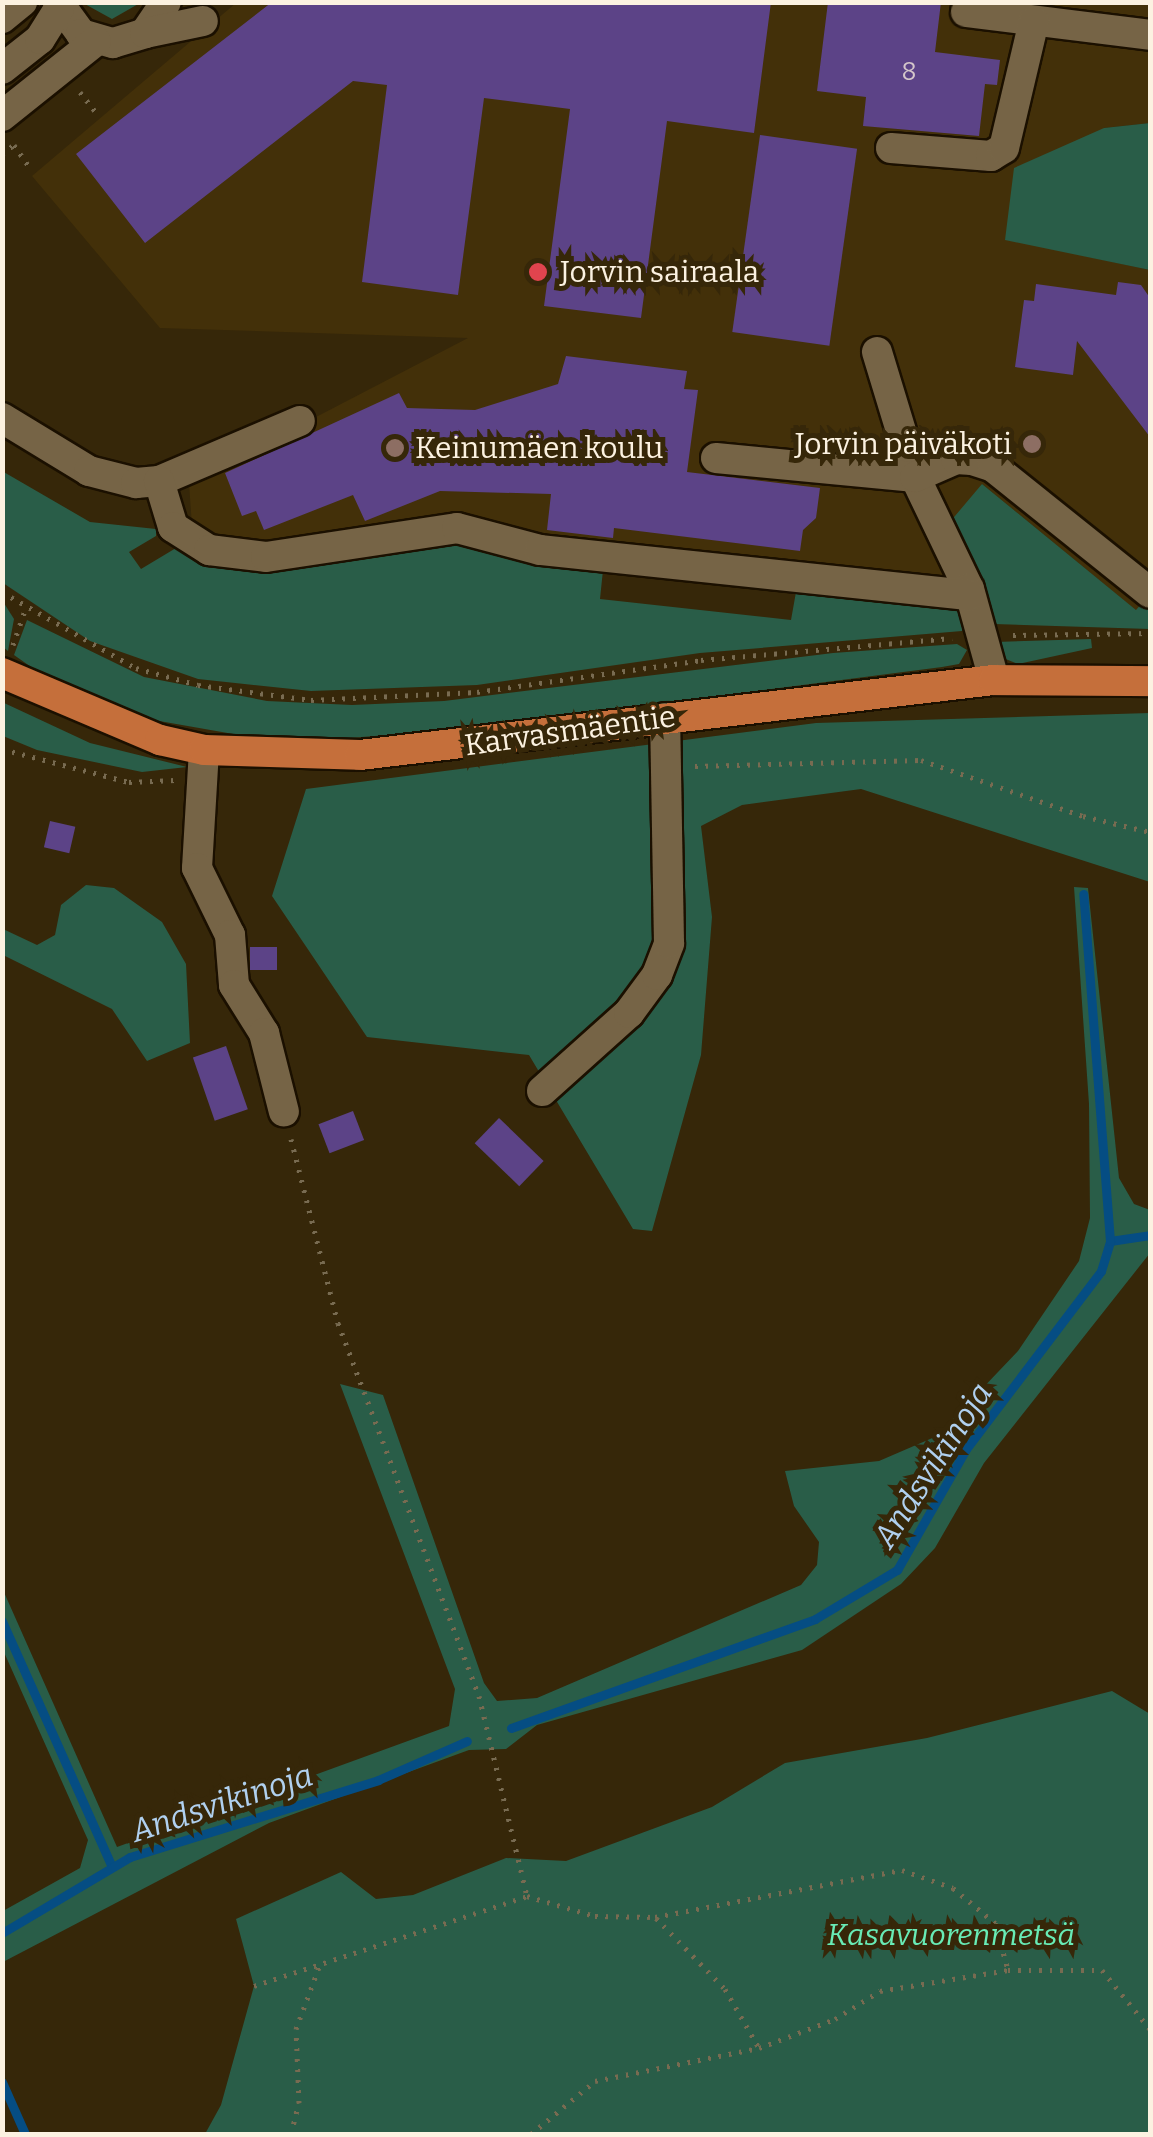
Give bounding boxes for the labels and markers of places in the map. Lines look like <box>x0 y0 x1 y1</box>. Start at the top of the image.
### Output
place label: Jorvin sairaala <box>560 254 759 290</box>
marker: Jorvin sairaala <box>525 259 551 285</box>
place label: Jorvin päiväkoti <box>795 426 1012 462</box>
place label: Keinumäen koulu <box>415 430 663 466</box>
marker: Jorvin päiväkoti <box>1021 433 1043 455</box>
marker: Keinumäen koulu <box>384 437 406 459</box>

